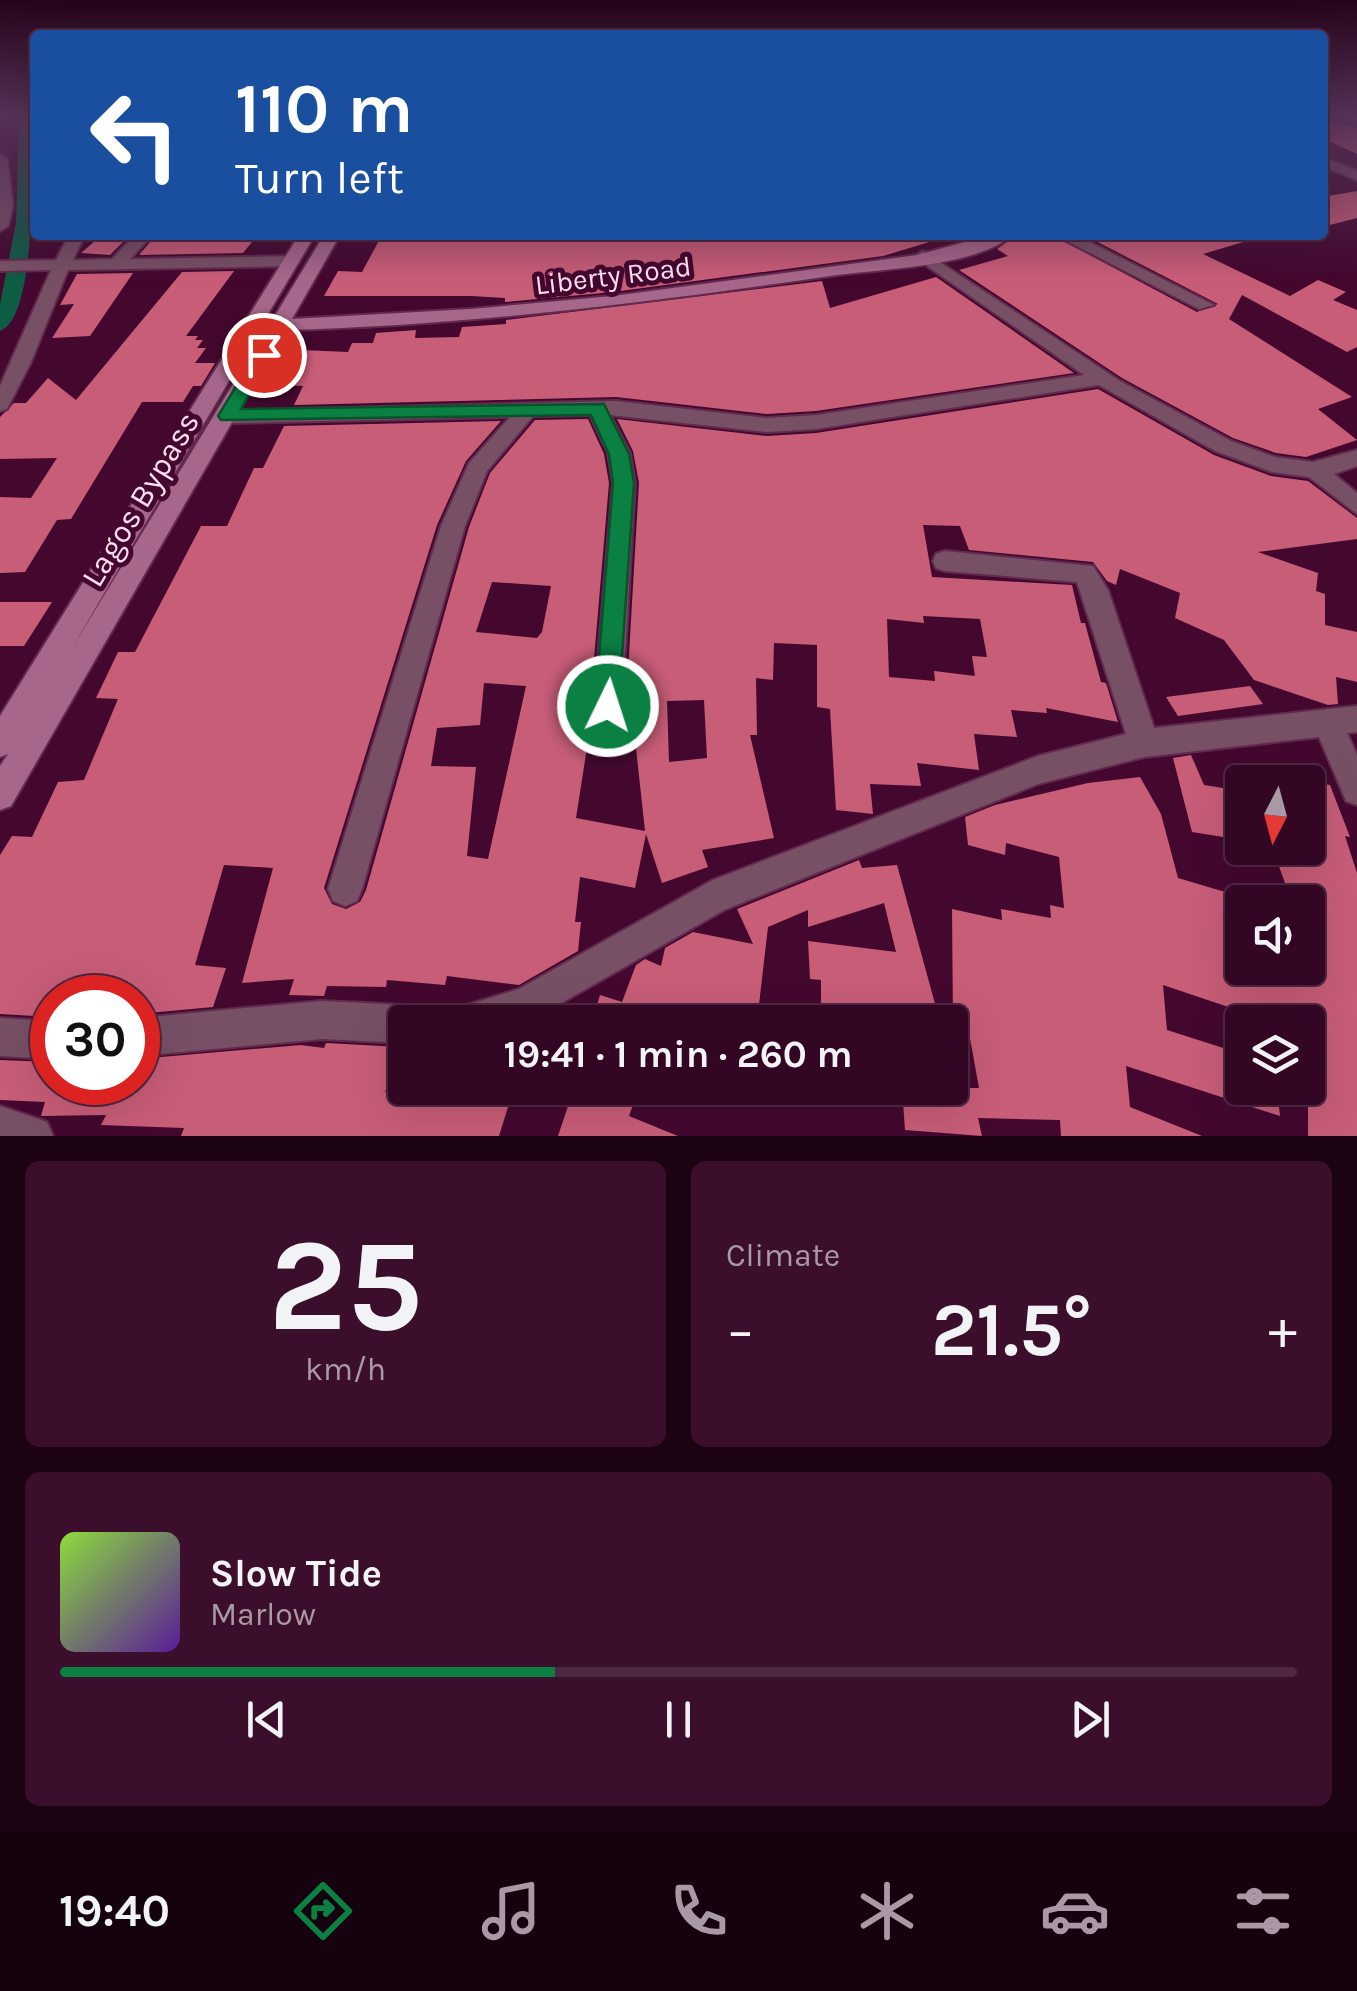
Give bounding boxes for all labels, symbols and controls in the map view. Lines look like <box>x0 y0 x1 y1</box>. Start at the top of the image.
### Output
text: 110 m <box>235 68 413 150</box>
icon: left <box>70 70 200 200</box>
text: Turn left <box>235 152 404 204</box>
street label: Liberty Road <box>533 250 693 301</box>
pin <box>222 313 307 398</box>
icon: arrive <box>237 328 292 383</box>
street label: Lagos Bypass <box>74 405 207 593</box>
position arrow <box>556 654 660 758</box>
north arrow <box>1225 765 1325 865</box>
map controls <box>1225 765 1325 1105</box>
button: sound <box>1225 885 1325 985</box>
speed limit sign: 30 <box>30 975 160 1105</box>
button: layers <box>1225 1005 1325 1105</box>
text: 19:41 · 1 min · 260 m <box>503 1032 853 1077</box>
text: 25 <box>268 1210 423 1362</box>
text: Climate <box>726 1237 840 1274</box>
text: 21.5° <box>931 1286 1092 1374</box>
text: − <box>726 1298 755 1362</box>
text: + <box>1268 1298 1297 1362</box>
text: km/h <box>305 1351 386 1388</box>
text: Slow Tide <box>210 1551 382 1596</box>
text: Marlow <box>210 1596 316 1633</box>
icon: previous <box>239 1692 294 1747</box>
icon: pause <box>651 1692 706 1747</box>
icon: next <box>1063 1692 1118 1747</box>
icon: directions <box>288 1876 358 1946</box>
icon: music <box>476 1876 546 1946</box>
icon: phone <box>664 1876 734 1946</box>
icon: climate <box>852 1876 922 1946</box>
icon: car <box>1040 1876 1110 1946</box>
icon: filters <box>1228 1876 1298 1946</box>
text: 19:40 <box>59 1885 170 1937</box>

